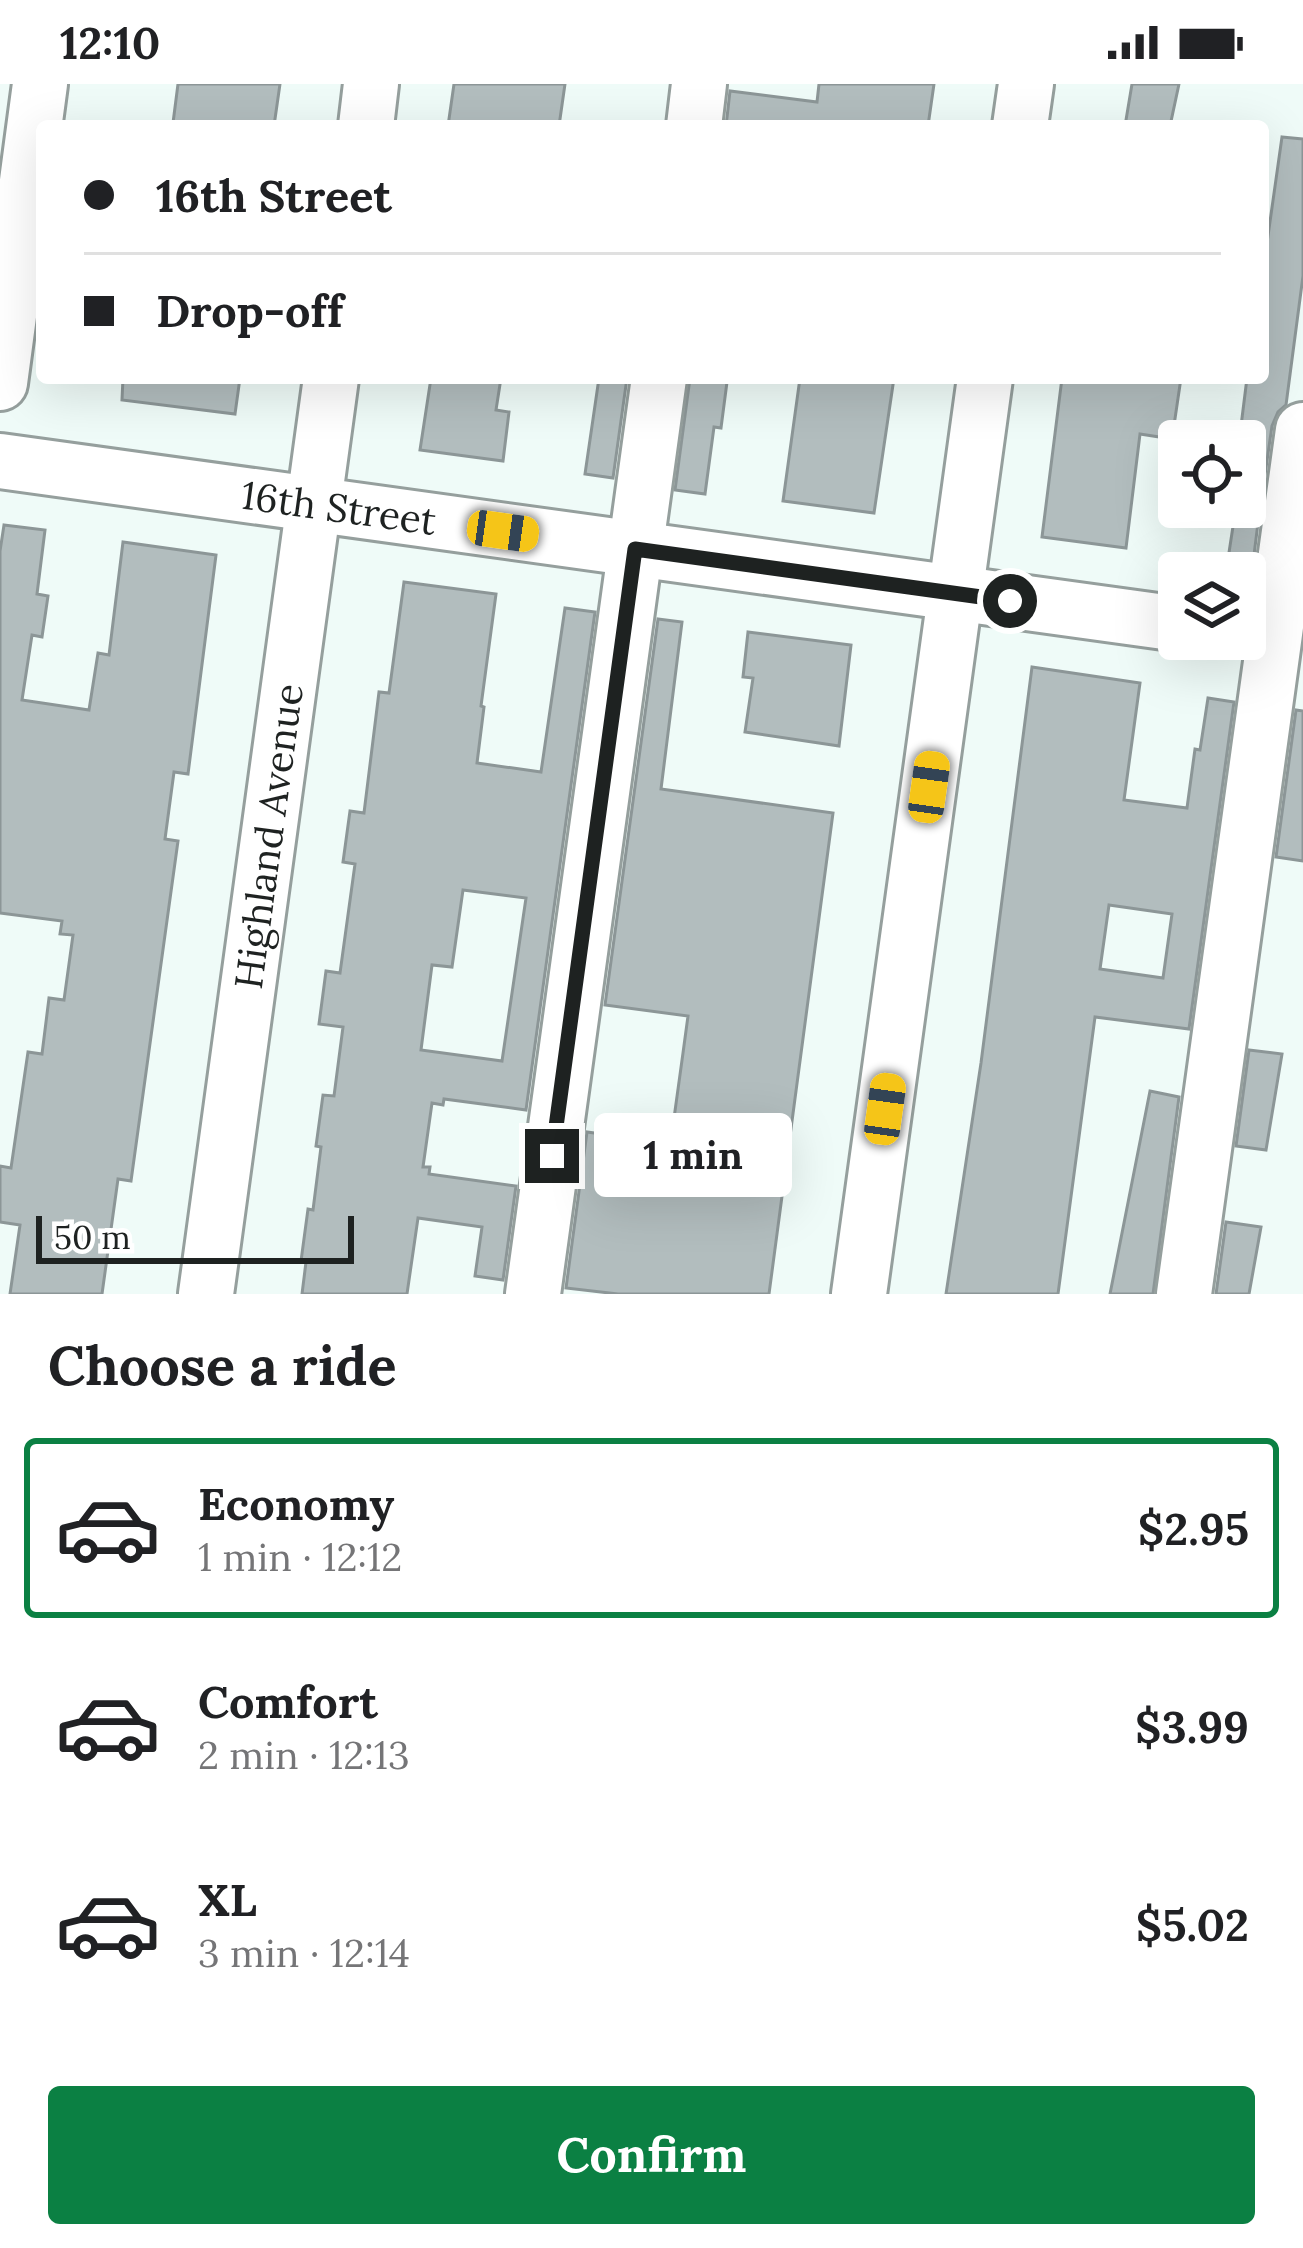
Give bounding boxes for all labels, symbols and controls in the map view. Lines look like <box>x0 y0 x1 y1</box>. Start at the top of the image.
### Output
text: 12:10 <box>60 14 160 71</box>
text: 16th Street <box>156 167 392 224</box>
text: Drop-off <box>156 282 343 339</box>
map controls <box>1158 420 1266 660</box>
button: locate <box>1158 420 1266 528</box>
street label: 16th Street <box>238 470 439 546</box>
car <box>465 508 541 554</box>
button: layers <box>1158 552 1266 660</box>
route start <box>983 574 1037 628</box>
street label: Highland Avenue <box>223 681 314 992</box>
car <box>906 749 952 825</box>
car <box>862 1071 908 1147</box>
callout: 1 min <box>594 1114 792 1198</box>
route end <box>525 1129 579 1183</box>
text: 1 min <box>643 1130 743 1180</box>
scale bar <box>36 1210 354 1263</box>
text: 50 m <box>54 1216 131 1258</box>
text: Choose a ride <box>48 1331 397 1400</box>
icon: car <box>54 1474 162 1582</box>
text: Economy <box>198 1475 394 1532</box>
text: $2.95 <box>1138 1500 1249 1557</box>
text: 1 min · 12:12 <box>198 1532 402 1582</box>
icon: car <box>54 1672 162 1780</box>
text: Comfort <box>198 1673 378 1730</box>
text: $3.99 <box>1135 1698 1249 1755</box>
text: 2 min · 12:13 <box>198 1730 410 1780</box>
icon: car <box>54 1870 162 1978</box>
text: XL <box>198 1871 257 1928</box>
text: $5.02 <box>1136 1896 1249 1953</box>
text: 3 min · 12:14 <box>198 1928 410 1978</box>
button: Confirm <box>48 2086 1255 2224</box>

